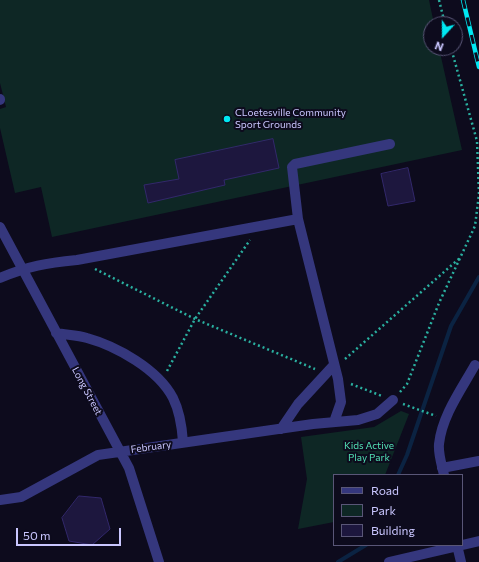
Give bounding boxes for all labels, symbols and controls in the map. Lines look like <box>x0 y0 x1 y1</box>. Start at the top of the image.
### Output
north arrow <box>423 16 463 56</box>
text: N <box>433 39 445 54</box>
place label: CLoetesville Community Sport Grounds <box>235 107 346 130</box>
marker: CLoetesville Community Sport Grounds <box>222 114 232 124</box>
street label: Long Street <box>69 365 105 417</box>
street label: February <box>130 438 172 456</box>
park label: Kids Active Play Park <box>344 440 394 464</box>
legend <box>333 474 463 546</box>
text: Road <box>371 483 399 497</box>
text: Park <box>371 503 396 517</box>
scale bar <box>18 520 123 546</box>
text: Building <box>371 523 415 537</box>
text: 50 m <box>23 528 51 542</box>

